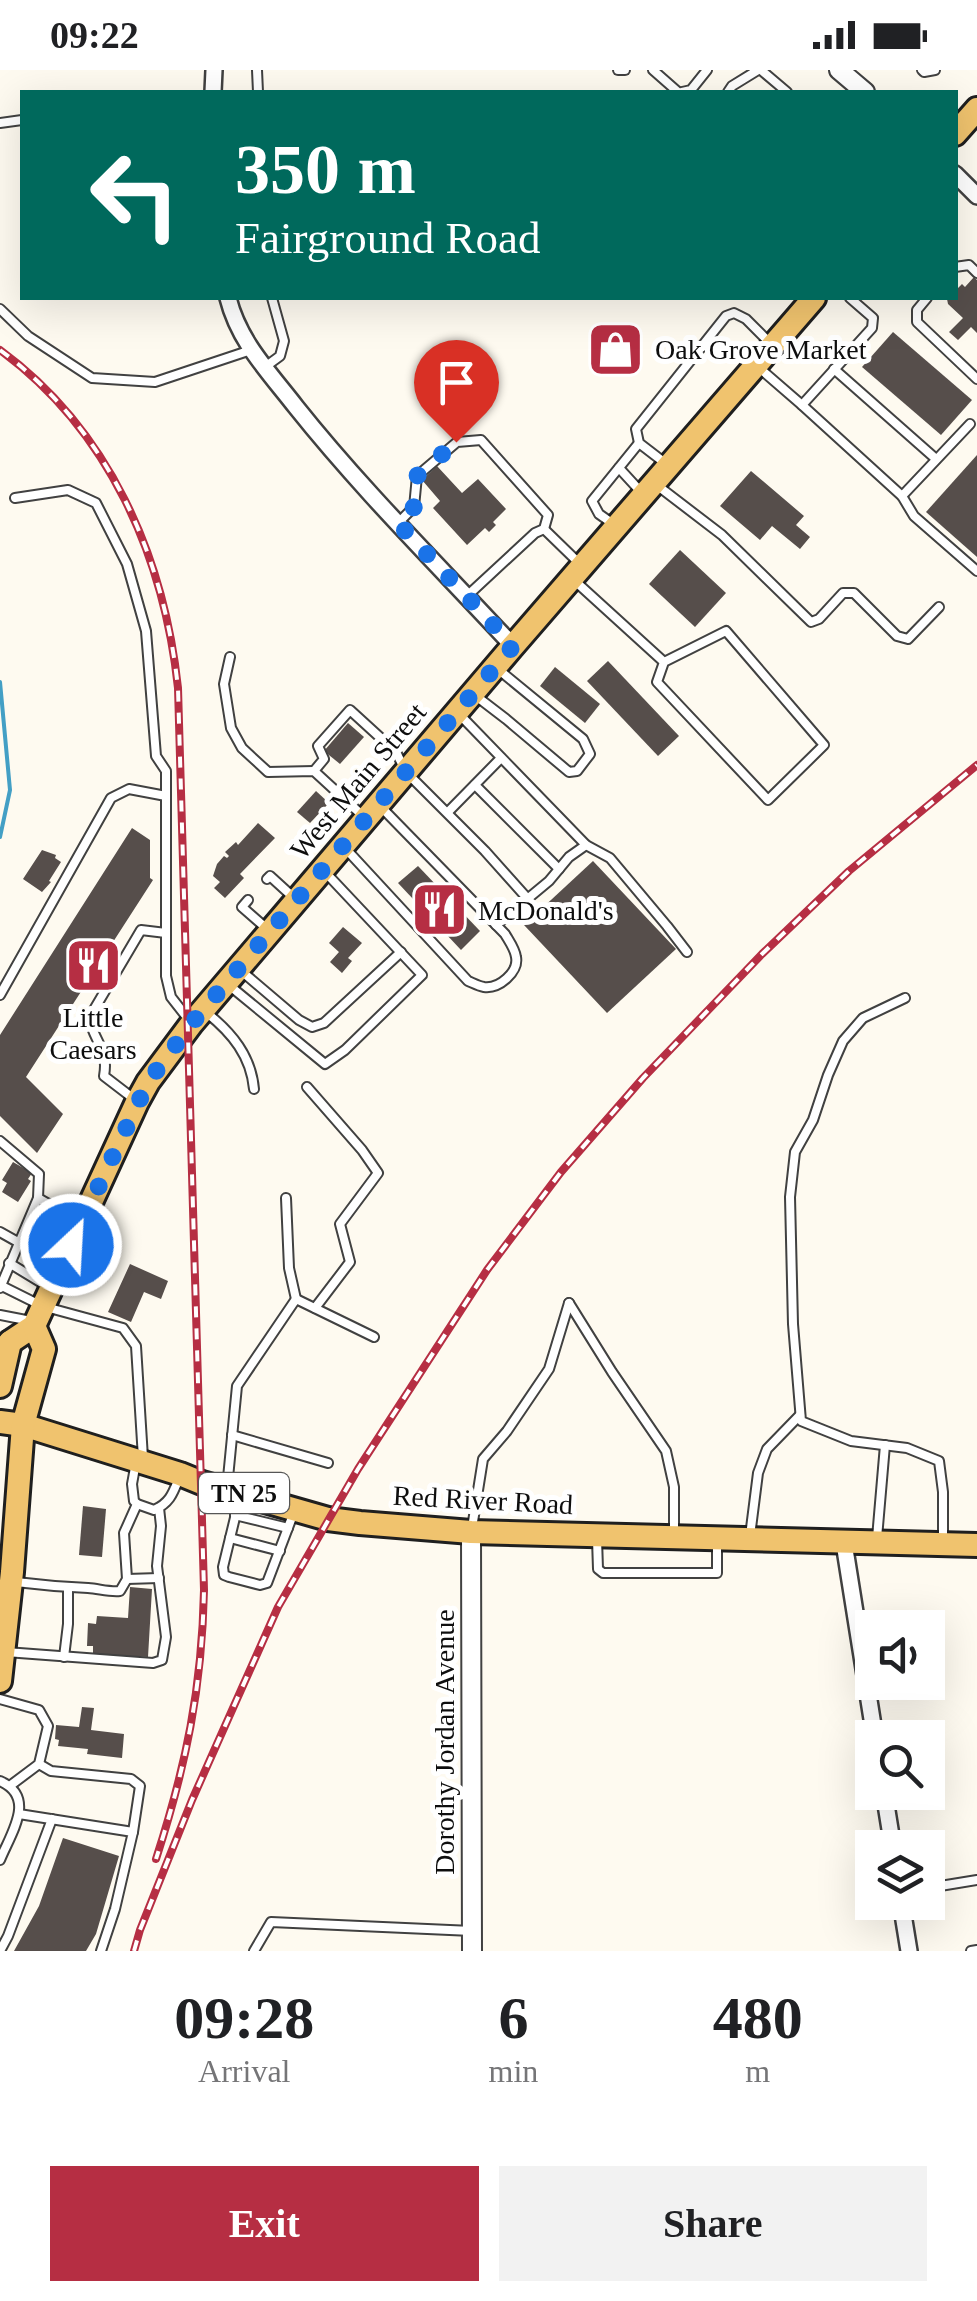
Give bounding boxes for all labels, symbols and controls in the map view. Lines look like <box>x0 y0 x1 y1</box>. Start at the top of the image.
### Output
text: 09:22 <box>50 14 139 56</box>
icon: left <box>70 130 200 260</box>
text: 350 m <box>235 131 416 208</box>
text: Fairground Road <box>235 213 540 263</box>
shop icon: Oak Grove Market <box>586 319 646 379</box>
place label: Oak Grove Market <box>655 334 867 365</box>
pin <box>414 340 499 443</box>
icon: arrive <box>429 355 484 410</box>
street label: West Main Street <box>284 697 432 865</box>
restaurant icon: McDonald's <box>409 880 469 940</box>
place label: McDonald's <box>478 895 614 926</box>
restaurant icon: Little Caesars <box>63 936 123 996</box>
place label: Little Caesars <box>49 1002 137 1065</box>
position arrow <box>19 1193 123 1297</box>
road number: TN 25 <box>199 1473 289 1513</box>
street label: Red River Road <box>392 1480 574 1520</box>
street label: Dorothy Jordan Avenue <box>429 1609 460 1875</box>
map controls <box>855 1610 945 1920</box>
button: sound <box>855 1610 945 1700</box>
button: search <box>855 1720 945 1810</box>
button: layers <box>855 1830 945 1920</box>
text: 09:28 <box>174 1985 314 2051</box>
text: 6 <box>498 1985 528 2051</box>
text: 480 <box>713 1985 803 2051</box>
text: Arrival <box>198 2053 290 2089</box>
text: min <box>489 2053 538 2089</box>
text: m <box>745 2053 770 2089</box>
button: Exit <box>50 2166 479 2281</box>
button: Share <box>499 2166 927 2281</box>

